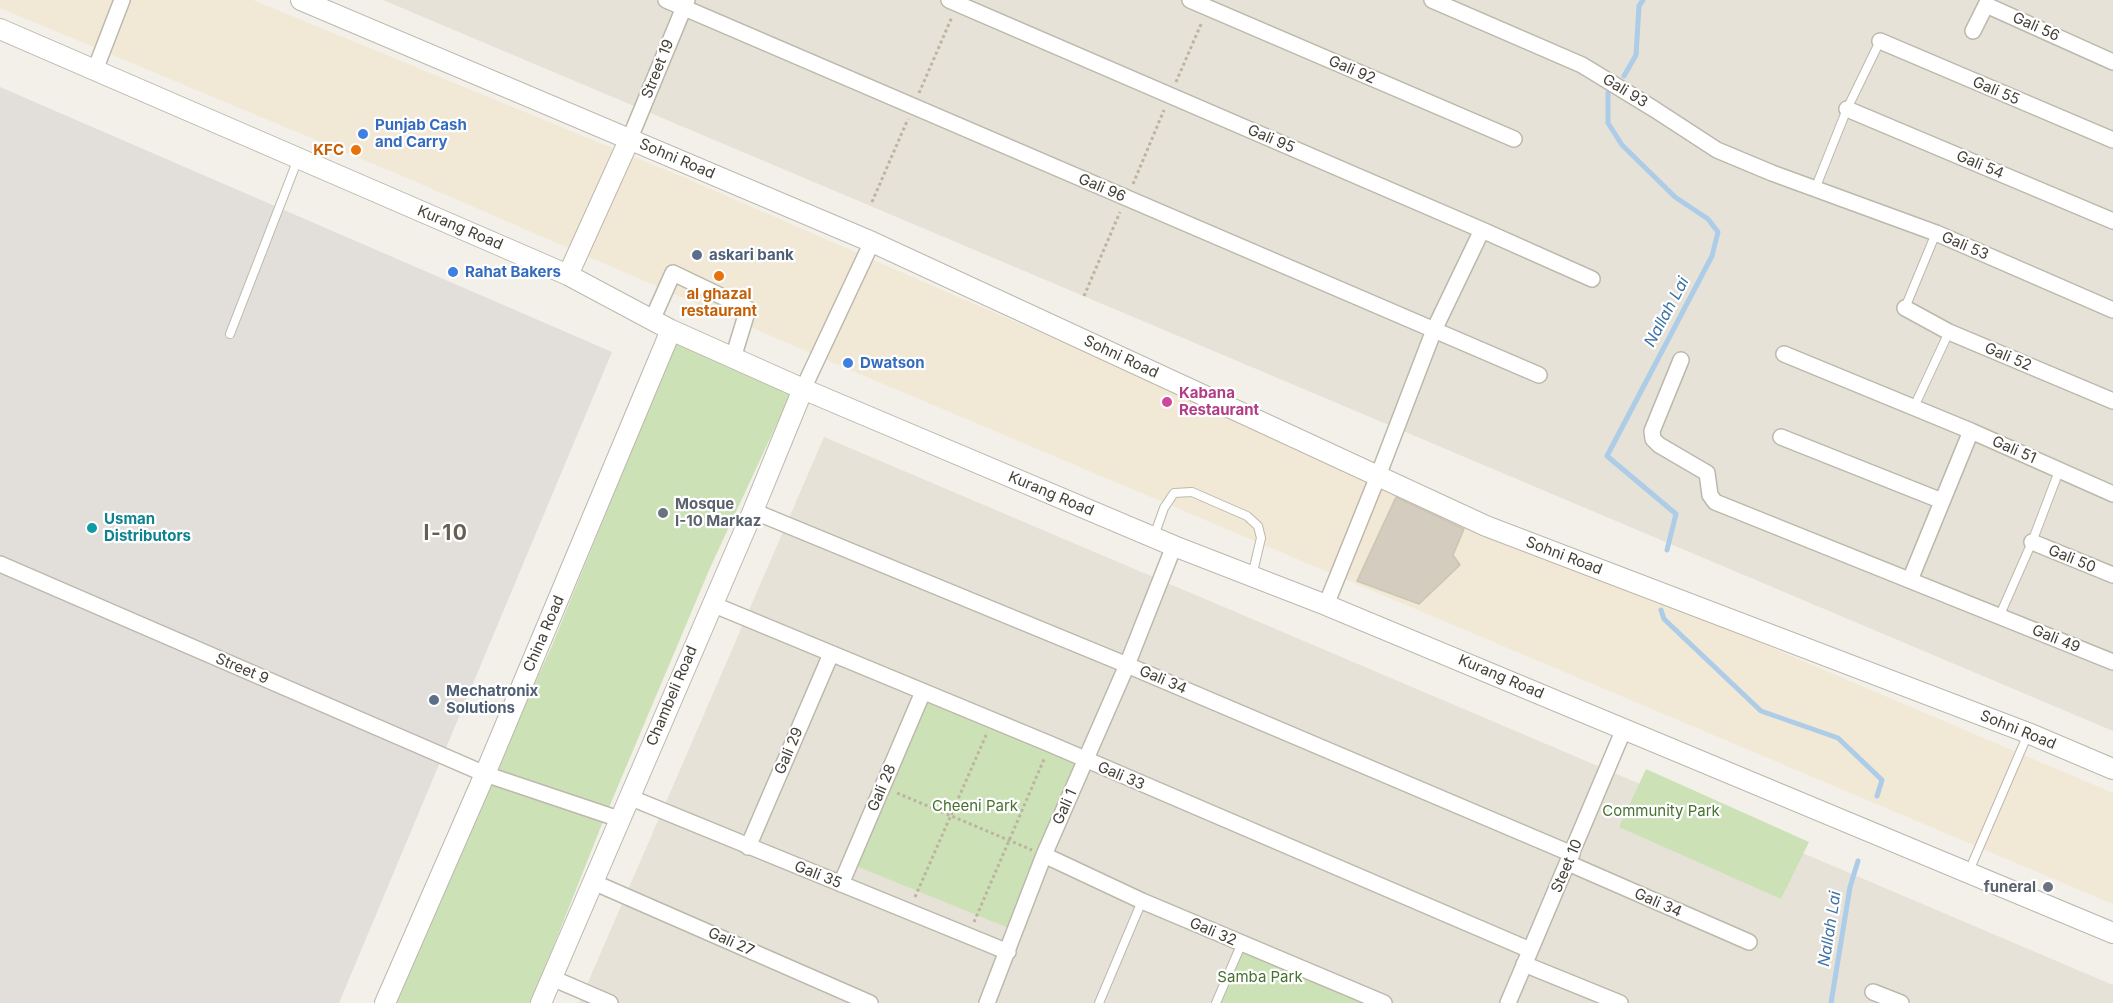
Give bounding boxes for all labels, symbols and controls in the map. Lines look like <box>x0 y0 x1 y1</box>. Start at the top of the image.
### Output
street label: Gali 56 <box>2010 9 2062 45</box>
street label: Street 19 <box>638 37 678 101</box>
street label: Gali 92 <box>1326 52 1378 88</box>
street label: Gali 93 <box>1599 70 1651 112</box>
street label: Gali 55 <box>1970 73 2022 109</box>
place label: Punjab Cash and Carry <box>375 116 467 151</box>
street label: Gali 95 <box>1245 121 1297 157</box>
marker: Punjab Cash and Carry <box>356 127 370 141</box>
street label: Sohni Road <box>636 135 718 183</box>
place label: KFC <box>313 141 344 159</box>
marker: KFC <box>349 143 363 157</box>
street label: Gali 54 <box>1954 147 2006 183</box>
street label: Gali 96 <box>1076 170 1128 206</box>
street label: Kurang Road <box>415 202 505 254</box>
street label: Gali 53 <box>1939 228 1991 264</box>
place label: askari bank <box>709 246 794 264</box>
marker: askari bank <box>690 248 704 262</box>
place label: Rahat Bakers <box>465 263 561 281</box>
marker: Rahat Bakers <box>446 265 460 279</box>
marker: al ghazal restaurant <box>712 269 726 283</box>
water label: Nallah Lai <box>1641 274 1693 350</box>
place label: al ghazal restaurant <box>681 285 757 320</box>
street label: Sohni Road <box>1081 332 1161 382</box>
street label: Gali 52 <box>1982 339 2034 375</box>
place label: Dwatson <box>860 354 925 372</box>
marker: Dwatson <box>841 356 855 370</box>
place label: Kabana Restaurant <box>1179 384 1259 419</box>
marker: Kabana Restaurant <box>1160 395 1174 409</box>
street label: Gali 51 <box>1989 432 2039 468</box>
street label: Kurang Road <box>1006 468 1096 520</box>
place label: Mosque I-10 Markaz <box>675 495 761 530</box>
marker: Mosque I-10 Markaz <box>656 506 670 520</box>
place label: Usman Distributors <box>104 510 191 545</box>
marker: Usman Distributors <box>85 521 99 535</box>
district label: I-10 <box>424 521 468 547</box>
street label: Sohni Road <box>1523 533 1605 579</box>
street label: Gali 50 <box>2046 541 2098 577</box>
street label: China Road <box>520 593 568 675</box>
street label: Gali 49 <box>2029 621 2083 657</box>
street label: Chambeli Road <box>643 643 701 749</box>
street label: Street 9 <box>213 650 271 688</box>
street label: Kurang Road <box>1456 651 1546 703</box>
street label: Gali 34 <box>1136 662 1190 698</box>
place label: Mechatronix Solutions <box>446 682 538 717</box>
marker: Mechatronix Solutions <box>427 693 441 707</box>
street label: Sohni Road <box>1977 707 2059 753</box>
street label: Gali 29 <box>771 725 807 777</box>
street label: Gali 33 <box>1095 758 1147 794</box>
street label: Gali 28 <box>864 762 900 814</box>
street label: Gali 1 <box>1049 786 1081 828</box>
park label: Cheeni Park <box>932 797 1018 815</box>
park label: Community Park <box>1602 802 1720 820</box>
street label: Steet 10 <box>1548 836 1586 896</box>
street label: Gali 35 <box>792 857 844 893</box>
place label: funeral <box>1984 878 2036 896</box>
marker: funeral <box>2041 880 2055 894</box>
street label: Gali 34 <box>1631 885 1685 921</box>
water label: Nallah Lai <box>1815 890 1845 968</box>
street label: Gali 32 <box>1187 914 1239 950</box>
street label: Gali 27 <box>705 924 757 960</box>
park label: Samba Park <box>1217 968 1303 986</box>

